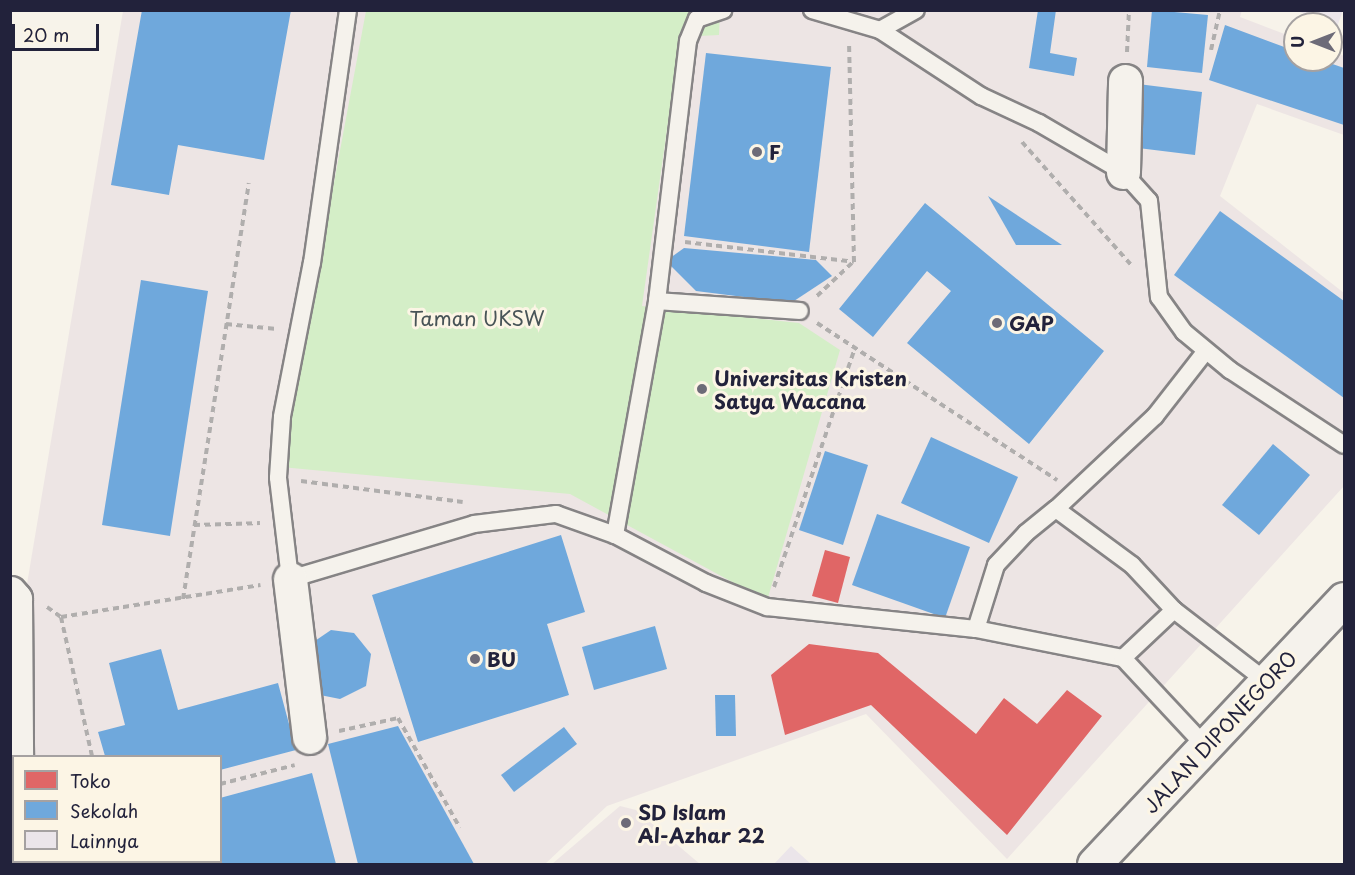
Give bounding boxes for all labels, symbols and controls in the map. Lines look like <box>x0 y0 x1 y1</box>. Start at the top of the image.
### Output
scale bar <box>15 12 102 50</box>
north arrow <box>1283 12 1343 72</box>
text: 20 m <box>23 21 69 48</box>
text: U <box>1285 36 1309 48</box>
place label: F <box>769 140 781 164</box>
marker: F <box>750 145 764 159</box>
park label: Taman UKSW <box>410 306 544 330</box>
place label: GAP <box>1009 311 1054 335</box>
marker: GAP <box>990 316 1004 330</box>
place label: Universitas Kristen Satya Wacana <box>714 366 907 413</box>
marker: Universitas Kristen Satya Wacana <box>695 382 709 396</box>
street label: JALAN DIPONEGORO <box>1138 645 1302 819</box>
place label: BU <box>487 647 516 671</box>
marker: BU <box>468 652 482 666</box>
legend <box>12 755 222 863</box>
text: Toko <box>70 767 111 794</box>
text: Sekolah <box>70 797 138 824</box>
place label: SD Islam Al-Azhar 22 <box>638 800 765 847</box>
marker: SD Islam Al-Azhar 22 <box>619 816 633 830</box>
text: Lainnya <box>70 827 138 854</box>

